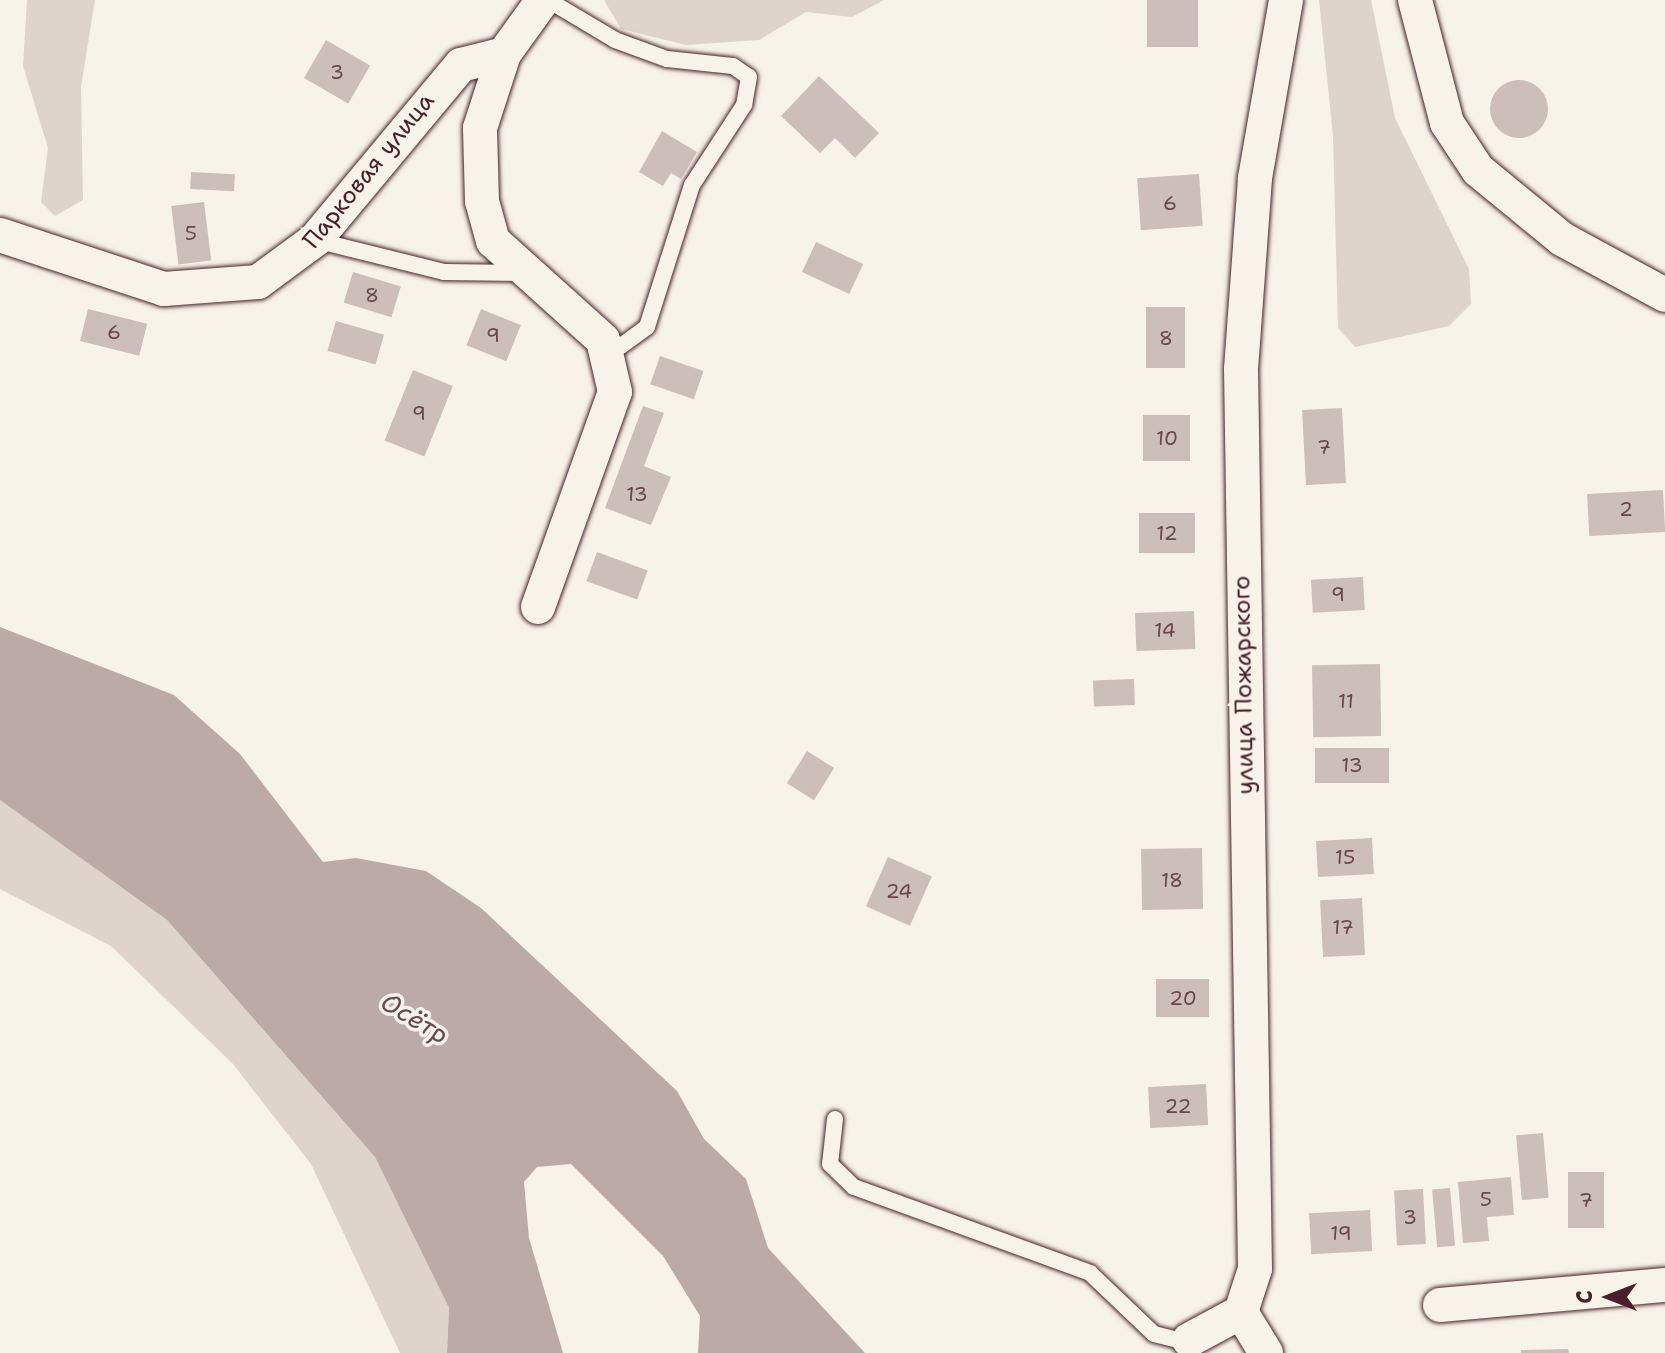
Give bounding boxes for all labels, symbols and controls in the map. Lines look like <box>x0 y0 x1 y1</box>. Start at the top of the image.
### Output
house number: 3 <box>330 60 344 84</box>
street label: Парковая улица <box>297 87 441 255</box>
house number: 6 <box>1163 191 1177 215</box>
house number: 5 <box>185 221 197 245</box>
house number: 8 <box>365 283 379 307</box>
house number: 6 <box>107 320 121 344</box>
house number: 9 <box>486 323 500 347</box>
house number: 8 <box>1159 326 1173 350</box>
house number: 9 <box>412 401 426 425</box>
house number: 10 <box>1156 426 1178 450</box>
house number: 7 <box>1317 435 1331 459</box>
house number: 13 <box>626 482 648 506</box>
house number: 2 <box>1619 497 1633 521</box>
house number: 12 <box>1156 521 1178 545</box>
street label: улица Пожарского <box>1228 575 1260 795</box>
house number: 9 <box>1331 582 1345 606</box>
house number: 14 <box>1154 618 1176 642</box>
house number: 11 <box>1338 689 1354 713</box>
house number: 13 <box>1341 753 1363 777</box>
house number: 15 <box>1335 845 1355 869</box>
house number: 18 <box>1161 868 1183 892</box>
house number: 24 <box>886 879 912 903</box>
house number: 17 <box>1332 915 1354 939</box>
water label: Осётр <box>375 986 455 1050</box>
house number: 20 <box>1169 986 1197 1010</box>
house number: 22 <box>1165 1094 1191 1118</box>
house number: 5 <box>1480 1187 1492 1211</box>
house number: 7 <box>1579 1188 1593 1212</box>
house number: 3 <box>1403 1205 1417 1229</box>
house number: 19 <box>1330 1221 1352 1245</box>
north arrow <box>1569 1257 1649 1337</box>
text: С <box>1570 1290 1599 1304</box>

